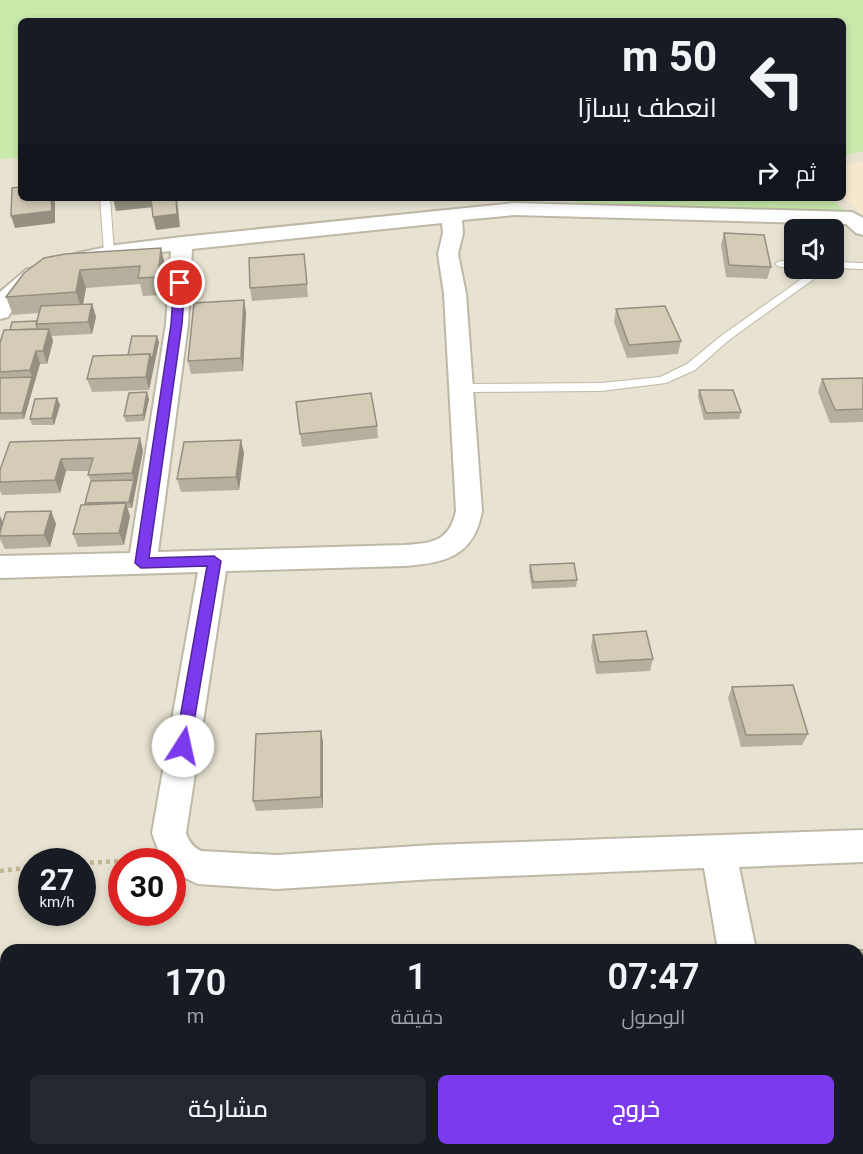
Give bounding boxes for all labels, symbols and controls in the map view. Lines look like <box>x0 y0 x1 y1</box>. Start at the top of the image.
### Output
text: 50 m <box>622 32 717 81</box>
icon: left <box>738 42 816 120</box>
text: انعطف يسارًا <box>577 92 717 124</box>
icon: right <box>751 156 784 189</box>
text: ثم <box>796 161 816 186</box>
map controls <box>784 219 844 279</box>
button: sound <box>784 219 844 279</box>
pin <box>154 257 205 308</box>
icon: arrive <box>163 266 196 299</box>
position arrow <box>151 714 215 778</box>
speed limit sign: 30 <box>108 848 186 926</box>
text: 27 <box>40 862 74 897</box>
text: km/h <box>39 893 75 911</box>
text: 1 <box>407 956 427 998</box>
text: 07:47 <box>607 956 699 998</box>
text: 170 <box>165 962 226 1004</box>
text: m <box>187 1004 204 1028</box>
text: دقيقة <box>391 1005 443 1029</box>
text: الوصول <box>622 1005 685 1029</box>
button: مشاركة <box>30 1075 426 1144</box>
button: خروج <box>438 1075 834 1144</box>

